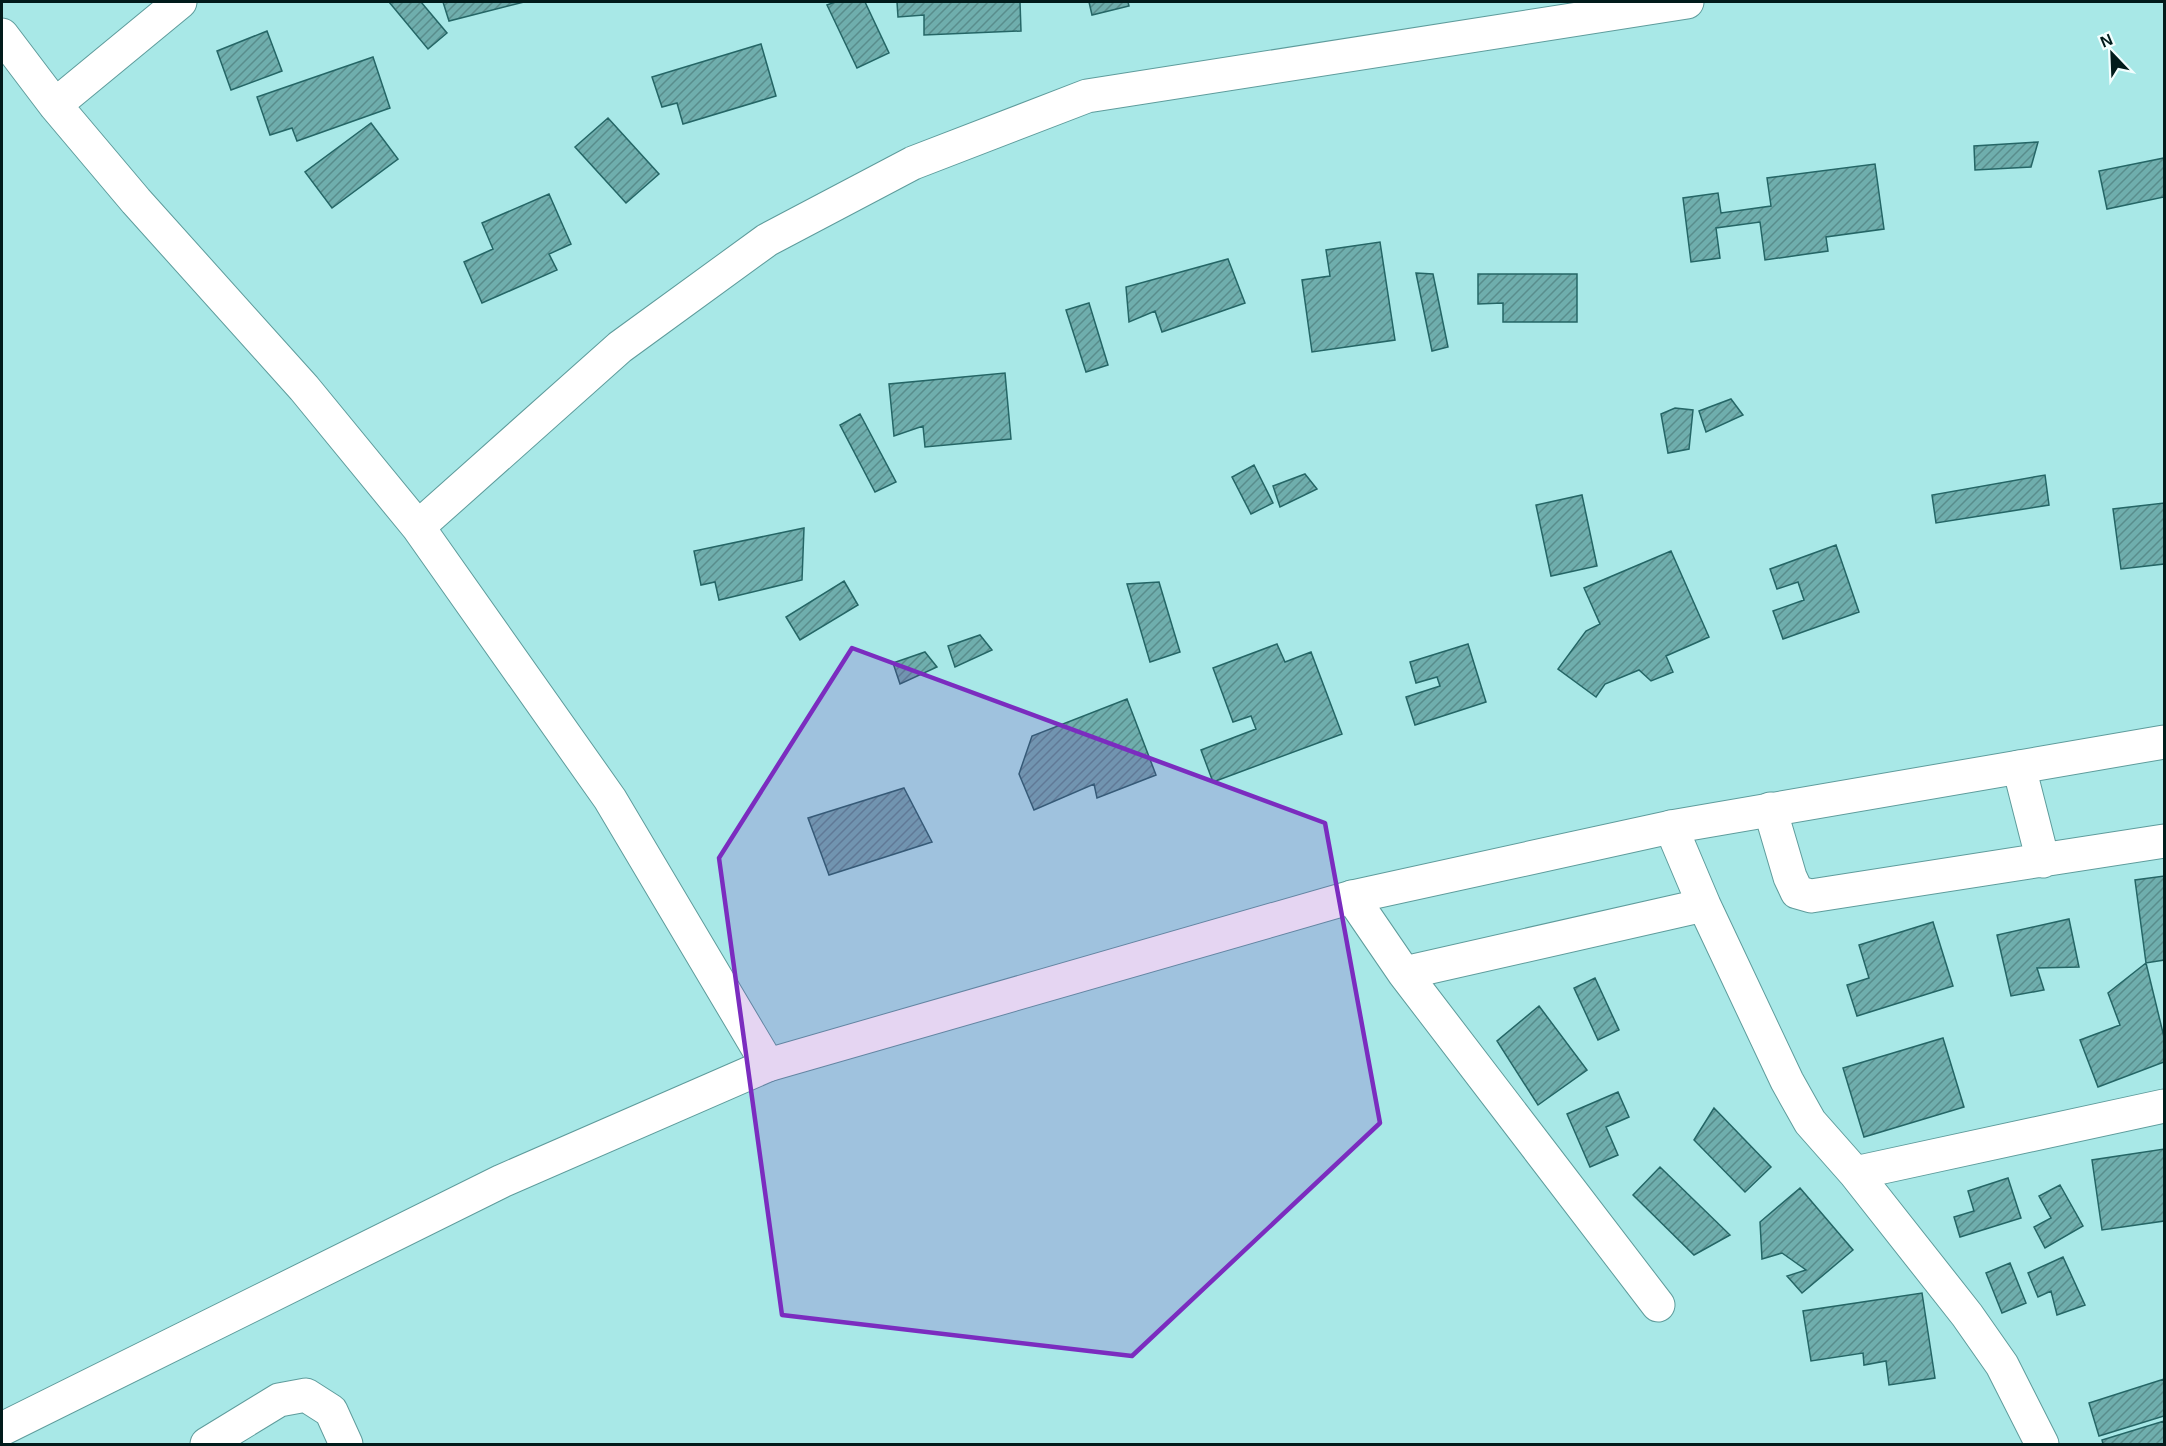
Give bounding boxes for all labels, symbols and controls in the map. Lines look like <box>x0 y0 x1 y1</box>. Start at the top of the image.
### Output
north arrow <box>2082 24 2142 84</box>
text: N <box>2098 31 2115 51</box>

